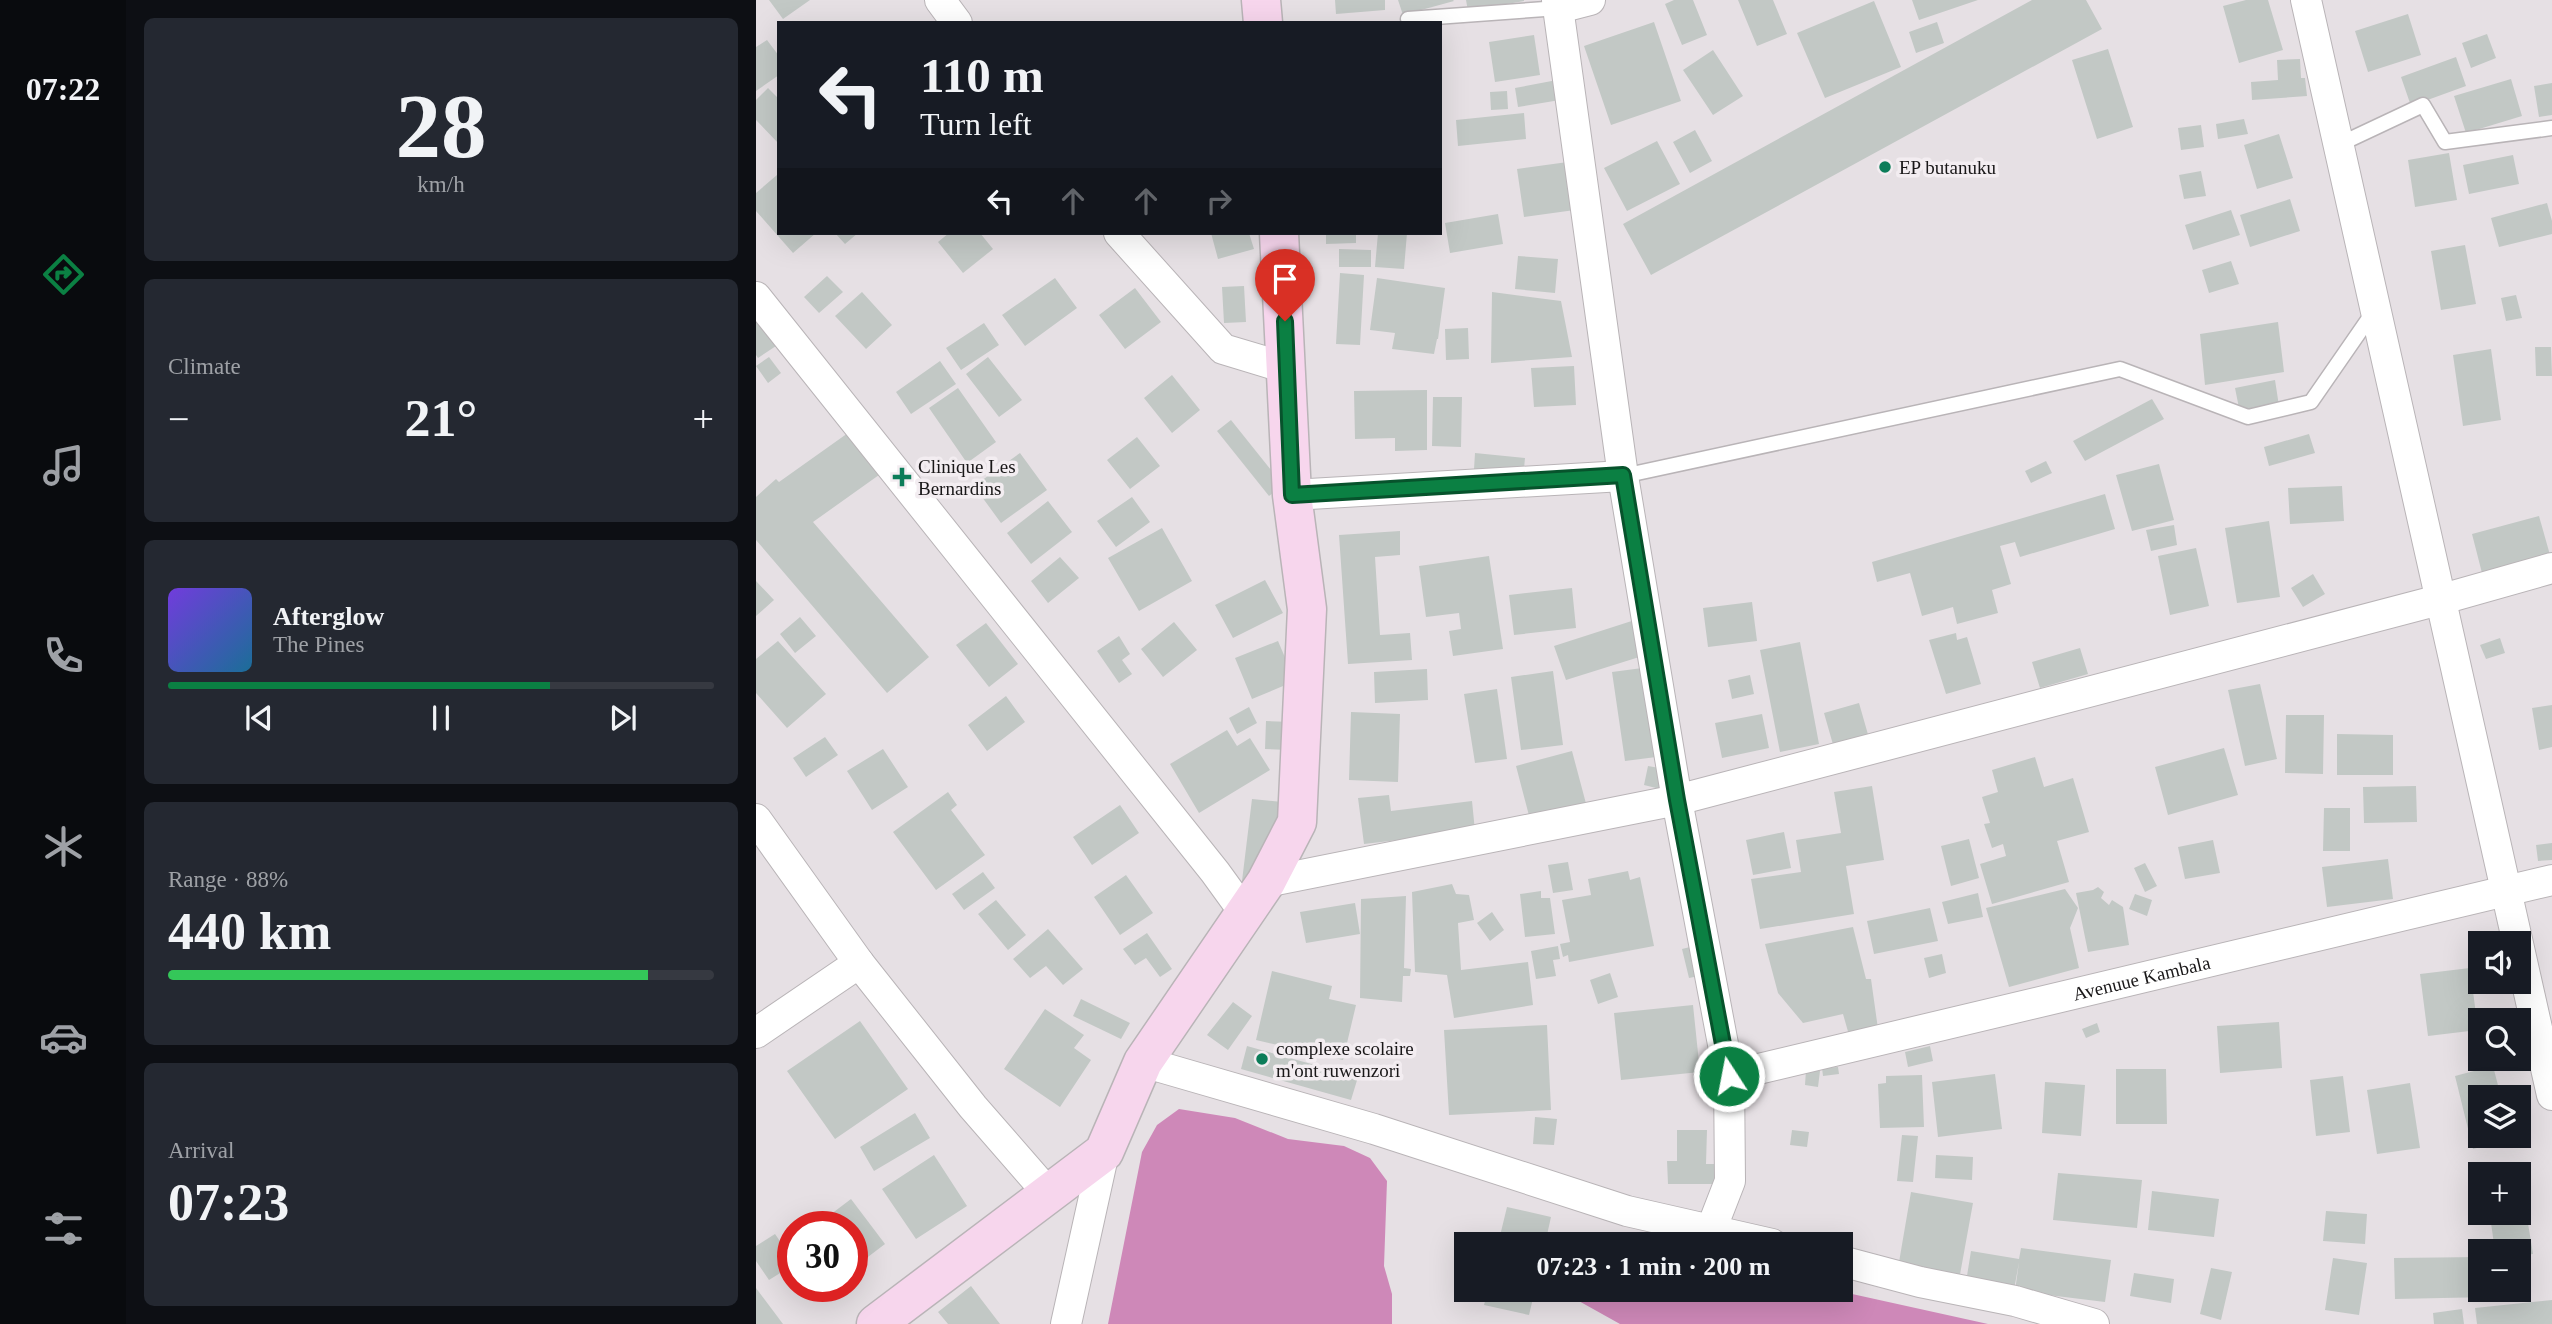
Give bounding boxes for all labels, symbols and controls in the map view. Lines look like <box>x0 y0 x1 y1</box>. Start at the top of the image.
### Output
text: 110 m <box>920 48 1044 103</box>
icon: left <box>805 49 896 140</box>
text: 07:22 <box>26 71 100 107</box>
text: 28 <box>396 76 487 177</box>
text: Turn left <box>920 106 1032 142</box>
place label: EP butanuku <box>1899 157 1996 178</box>
marker: EP butanuku <box>1877 159 1893 175</box>
text: km/h <box>417 172 465 197</box>
icon: left <box>981 182 1019 220</box>
icon: ahead <box>1054 182 1092 220</box>
icon: ahead <box>1127 182 1165 220</box>
icon: right <box>1200 182 1238 220</box>
pin <box>1255 249 1315 321</box>
icon: directions <box>39 250 88 299</box>
icon: arrive <box>1266 260 1304 298</box>
text: Climate <box>168 354 241 379</box>
text: 21° <box>405 390 477 447</box>
text: − <box>168 398 189 440</box>
text: + <box>693 398 714 440</box>
icon: music <box>39 441 88 490</box>
place label: Clinique Les Bernardins <box>918 456 1016 499</box>
marker: Clinique Les Bernardins <box>892 467 912 487</box>
text: Afterglow <box>273 602 384 631</box>
icon: phone <box>39 631 88 680</box>
text: The Pines <box>273 632 364 657</box>
icon: previous <box>240 699 278 737</box>
icon: pause <box>422 699 460 737</box>
icon: next <box>604 699 642 737</box>
icon: climate <box>39 822 88 871</box>
text: Range · 88% <box>168 867 288 892</box>
text: 440 km <box>168 903 331 960</box>
map controls <box>2468 931 2531 1302</box>
button: sound <box>2468 931 2531 994</box>
street label: Avenuue Kambala <box>2071 951 2213 1004</box>
button: search <box>2468 1008 2531 1071</box>
icon: car <box>39 1013 88 1062</box>
place label: complexe scolaire m'ont ruwenzori <box>1276 1038 1414 1081</box>
position arrow <box>1692 1039 1766 1113</box>
marker: complexe scolaire m'ont ruwenzori <box>1254 1051 1270 1067</box>
button: layers <box>2468 1085 2531 1148</box>
text: Arrival <box>168 1138 234 1163</box>
button: + <box>2468 1162 2531 1225</box>
text: 07:23 <box>168 1174 289 1231</box>
icon: filters <box>39 1204 88 1253</box>
speed limit sign: 30 <box>777 1211 868 1302</box>
button: − <box>2468 1239 2531 1302</box>
text: 07:23 · 1 min · 200 m <box>1537 1252 1771 1281</box>

